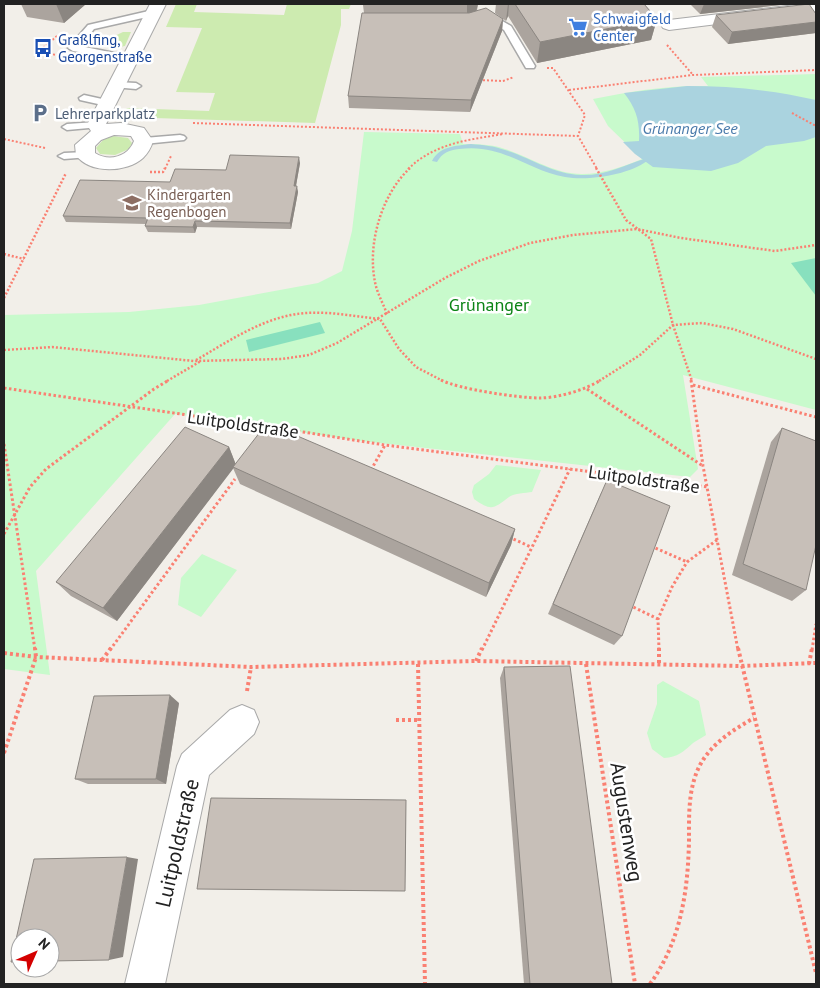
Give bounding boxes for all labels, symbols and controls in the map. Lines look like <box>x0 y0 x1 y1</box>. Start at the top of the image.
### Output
place label: Schwaigfeld Center <box>593 9 671 45</box>
supermarket icon: Schwaigfeld Center <box>567 16 589 38</box>
place label: Graßlfing, Georgenstraße <box>58 30 152 66</box>
bus stop icon: Graßlfing, Georgenstraße <box>32 37 54 59</box>
parking icon: Lehrerparkplatz <box>29 102 51 124</box>
place label: Lehrerparkplatz <box>55 104 155 123</box>
water label: Grünanger See <box>642 118 738 138</box>
place label: Kindergarten Regenbogen <box>147 185 231 221</box>
school or university icon: Kindergarten Regenbogen <box>121 192 143 214</box>
park label: Grünanger <box>449 293 529 316</box>
street label: Luitpoldstraße <box>186 405 300 443</box>
street label: Luitpoldstraße <box>587 460 701 498</box>
street label: Augustenweg <box>604 760 650 884</box>
street label: Luitpoldstraße <box>149 776 205 910</box>
north arrow <box>10 928 60 978</box>
text: N <box>35 934 54 953</box>

